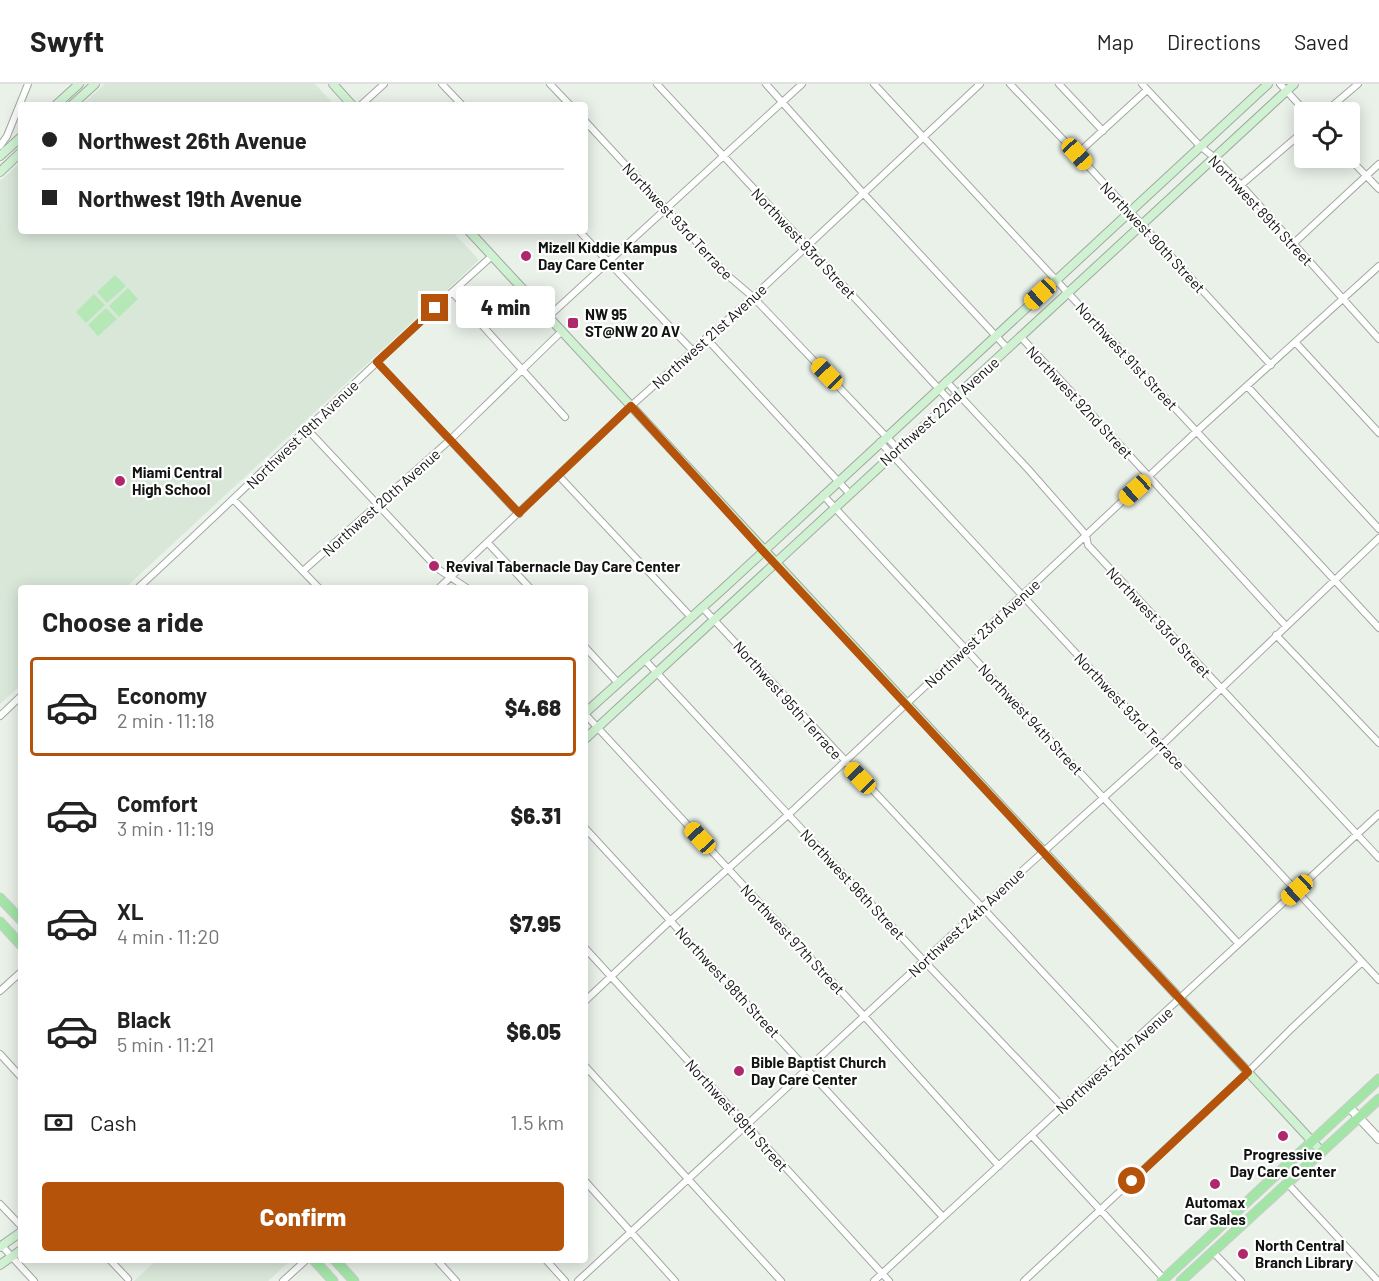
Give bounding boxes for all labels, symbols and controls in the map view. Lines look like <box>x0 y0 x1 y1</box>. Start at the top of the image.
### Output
text: Swyft <box>30 24 104 58</box>
text: Map <box>1097 29 1134 54</box>
text: Directions <box>1167 29 1261 54</box>
text: Saved <box>1294 29 1349 54</box>
map controls <box>1294 102 1360 168</box>
button: locate <box>1294 102 1360 168</box>
text: Northwest 26th Avenue <box>78 127 307 153</box>
car <box>1058 135 1096 173</box>
street label: Northwest 89th Street <box>1205 151 1317 269</box>
street label: Northwest 93rd Terrace <box>619 159 737 283</box>
street label: Northwest 90th Street <box>1097 178 1209 296</box>
street label: Northwest 93rd Street <box>748 184 860 302</box>
text: Northwest 19th Avenue <box>78 185 302 211</box>
place label: Mizell Kiddie Kampus Day Care Center <box>538 238 678 273</box>
marker: Mizell Kiddie Kampus Day Care Center <box>519 249 533 263</box>
car <box>1021 275 1059 313</box>
street label: Northwest 21st Avenue <box>648 280 770 392</box>
callout: 4 min <box>456 287 555 329</box>
route end <box>421 294 448 321</box>
text: 4 min <box>481 295 530 319</box>
street label: Northwest 91st Street <box>1072 298 1182 414</box>
place label: NW 95 ST@NW 20 AV <box>585 305 680 340</box>
marker: NW 95 ST@NW 20 AV <box>566 316 580 330</box>
street label: Northwest 92nd Street <box>1023 342 1137 462</box>
street label: Northwest 22nd Avenue <box>876 353 1002 469</box>
car <box>808 355 846 393</box>
street label: Northwest 19th Avenue <box>242 376 362 492</box>
street label: Northwest 20th Avenue <box>318 444 444 560</box>
place label: Miami Central High School <box>132 463 222 498</box>
car <box>1116 471 1154 509</box>
marker: Miami Central High School <box>113 474 127 488</box>
place label: Revival Tabernacle Day Care Center <box>446 557 681 575</box>
marker: Revival Tabernacle Day Care Center <box>427 559 441 573</box>
street label: Northwest 93rd Street <box>1103 563 1215 681</box>
street label: Northwest 23rd Avenue <box>920 575 1044 691</box>
text: Choose a ride <box>42 605 204 637</box>
street label: Northwest 95th Terrace <box>730 637 846 763</box>
street label: Northwest 93rd Terrace <box>1071 649 1189 773</box>
street label: Northwest 94th Street <box>975 660 1087 778</box>
icon: car <box>45 680 99 734</box>
text: Economy <box>117 682 207 708</box>
text: $4.68 <box>505 694 561 720</box>
text: 2 min · 11:18 <box>117 708 215 732</box>
car <box>841 759 879 797</box>
icon: car <box>45 788 99 842</box>
text: Comfort <box>117 790 198 816</box>
text: $6.31 <box>511 802 561 828</box>
text: 3 min · 11:19 <box>117 816 214 840</box>
car <box>681 819 719 857</box>
street label: Northwest 96th Street <box>797 825 909 943</box>
street label: Northwest 24th Avenue <box>904 864 1028 980</box>
car <box>1278 871 1316 909</box>
street label: Northwest 97th Street <box>737 880 849 998</box>
icon: car <box>45 896 99 950</box>
text: XL <box>117 898 143 924</box>
text: $7.95 <box>509 910 561 936</box>
street label: Northwest 98th Street <box>672 923 784 1041</box>
text: 4 min · 11:20 <box>117 924 220 948</box>
street label: Northwest 25th Avenue <box>1052 1003 1176 1117</box>
icon: car <box>45 1004 99 1058</box>
text: Black <box>117 1006 171 1032</box>
text: $6.05 <box>506 1018 561 1044</box>
text: 5 min · 11:21 <box>117 1032 214 1056</box>
place label: Bible Baptist Church Day Care Center <box>751 1053 886 1088</box>
street label: Northwest 99th Street <box>682 1055 792 1175</box>
marker: Bible Baptist Church Day Care Center <box>732 1064 746 1078</box>
icon: cash <box>42 1106 75 1139</box>
text: Cash <box>90 1109 137 1135</box>
text: 1.5 km <box>511 1110 564 1134</box>
marker: Progressive Day Care Center <box>1276 1129 1290 1143</box>
place label: Progressive Day Care Center <box>1230 1145 1336 1180</box>
route start <box>1118 1167 1145 1194</box>
marker: Automax Car Sales <box>1208 1177 1222 1191</box>
button: Confirm <box>42 1182 564 1251</box>
place label: Automax Car Sales <box>1184 1193 1246 1228</box>
place label: North Central Branch Library <box>1255 1236 1354 1271</box>
marker: North Central Branch Library <box>1236 1247 1250 1261</box>

